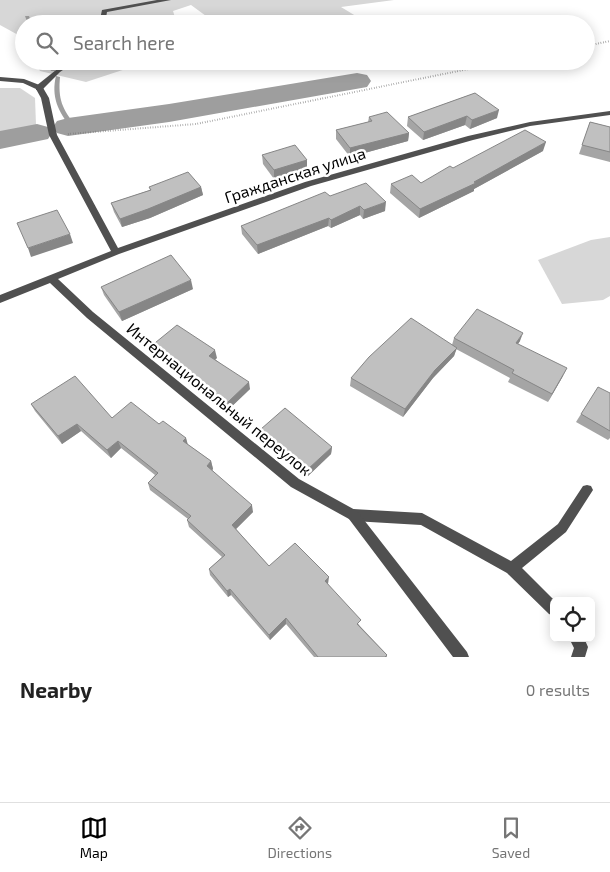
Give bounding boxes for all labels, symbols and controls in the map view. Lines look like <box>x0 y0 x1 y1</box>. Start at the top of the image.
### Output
search box <box>15 15 595 70</box>
icon: search <box>33 29 61 57</box>
text: Search here <box>73 31 175 54</box>
street label: Гражданская улица <box>222 143 368 207</box>
street label: Интернациональный переулок <box>123 318 316 480</box>
map controls <box>550 597 595 642</box>
button: locate <box>550 597 595 642</box>
text: Nearby <box>20 677 92 702</box>
text: 0 results <box>526 680 590 699</box>
tab: Map <box>80 814 108 861</box>
tab: Directions <box>268 814 332 861</box>
tab: Saved <box>492 814 530 861</box>

